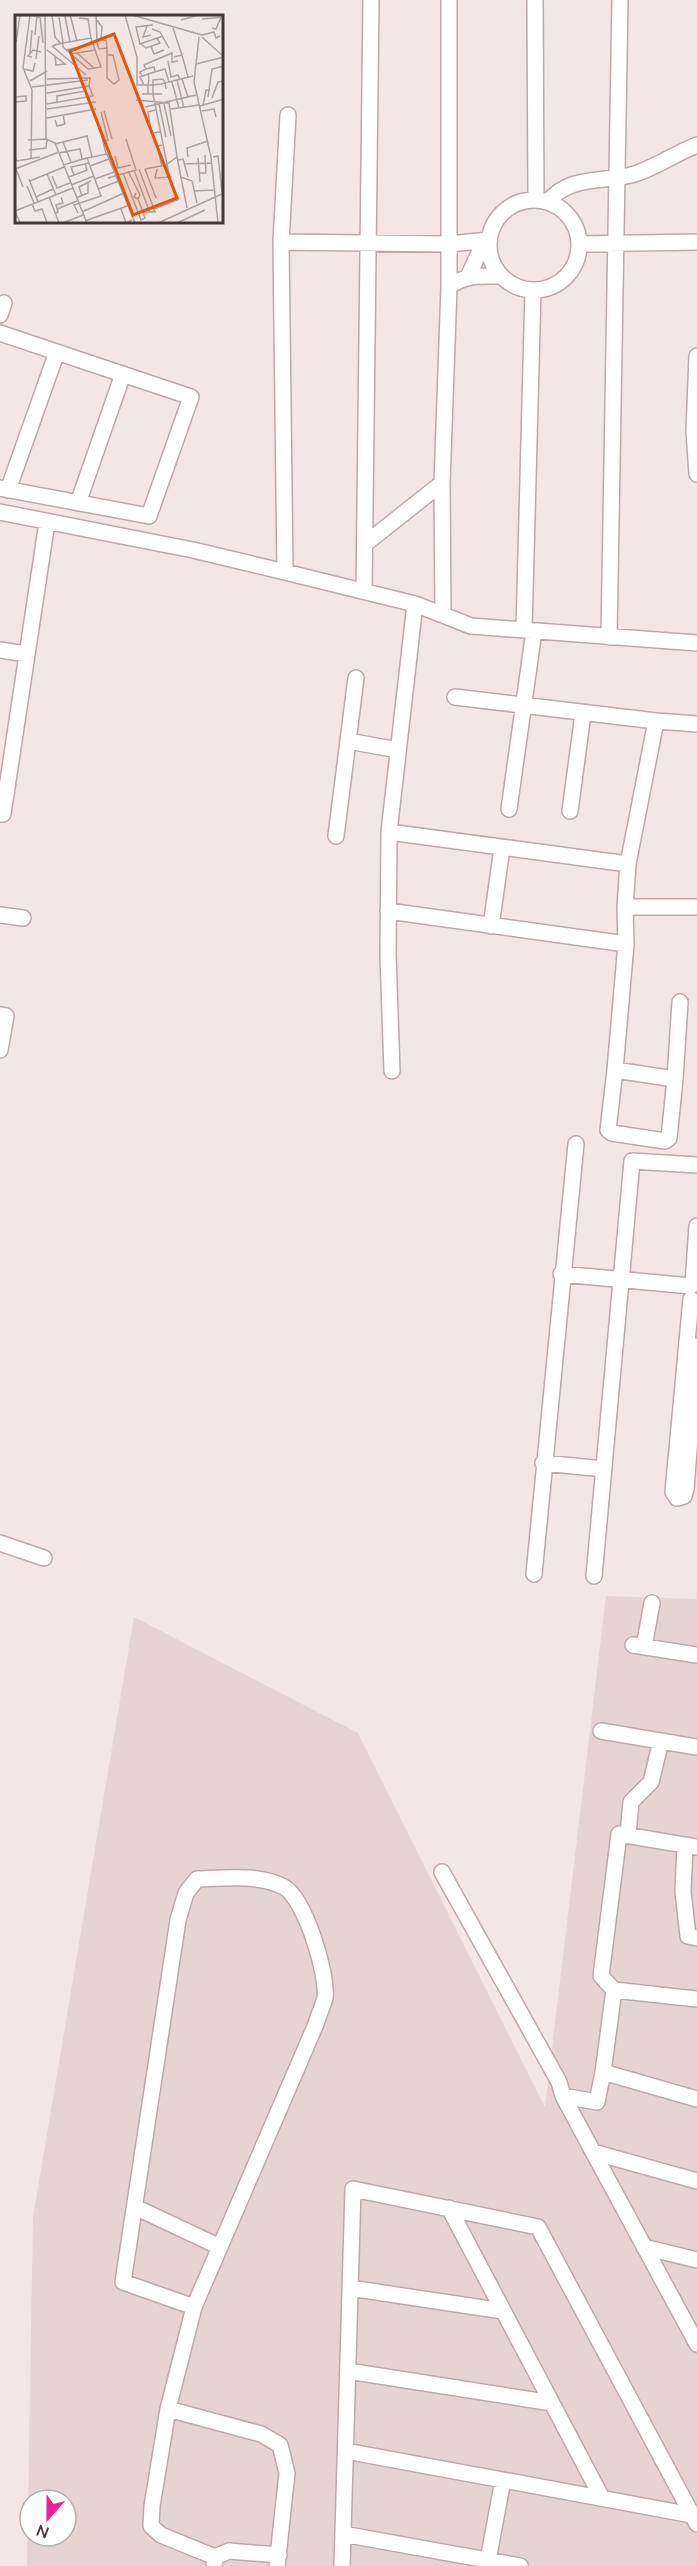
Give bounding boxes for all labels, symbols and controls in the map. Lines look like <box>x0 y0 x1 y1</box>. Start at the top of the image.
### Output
inset map <box>15 15 224 224</box>
north arrow <box>18 2488 78 2548</box>
text: N <box>33 2519 53 2543</box>

